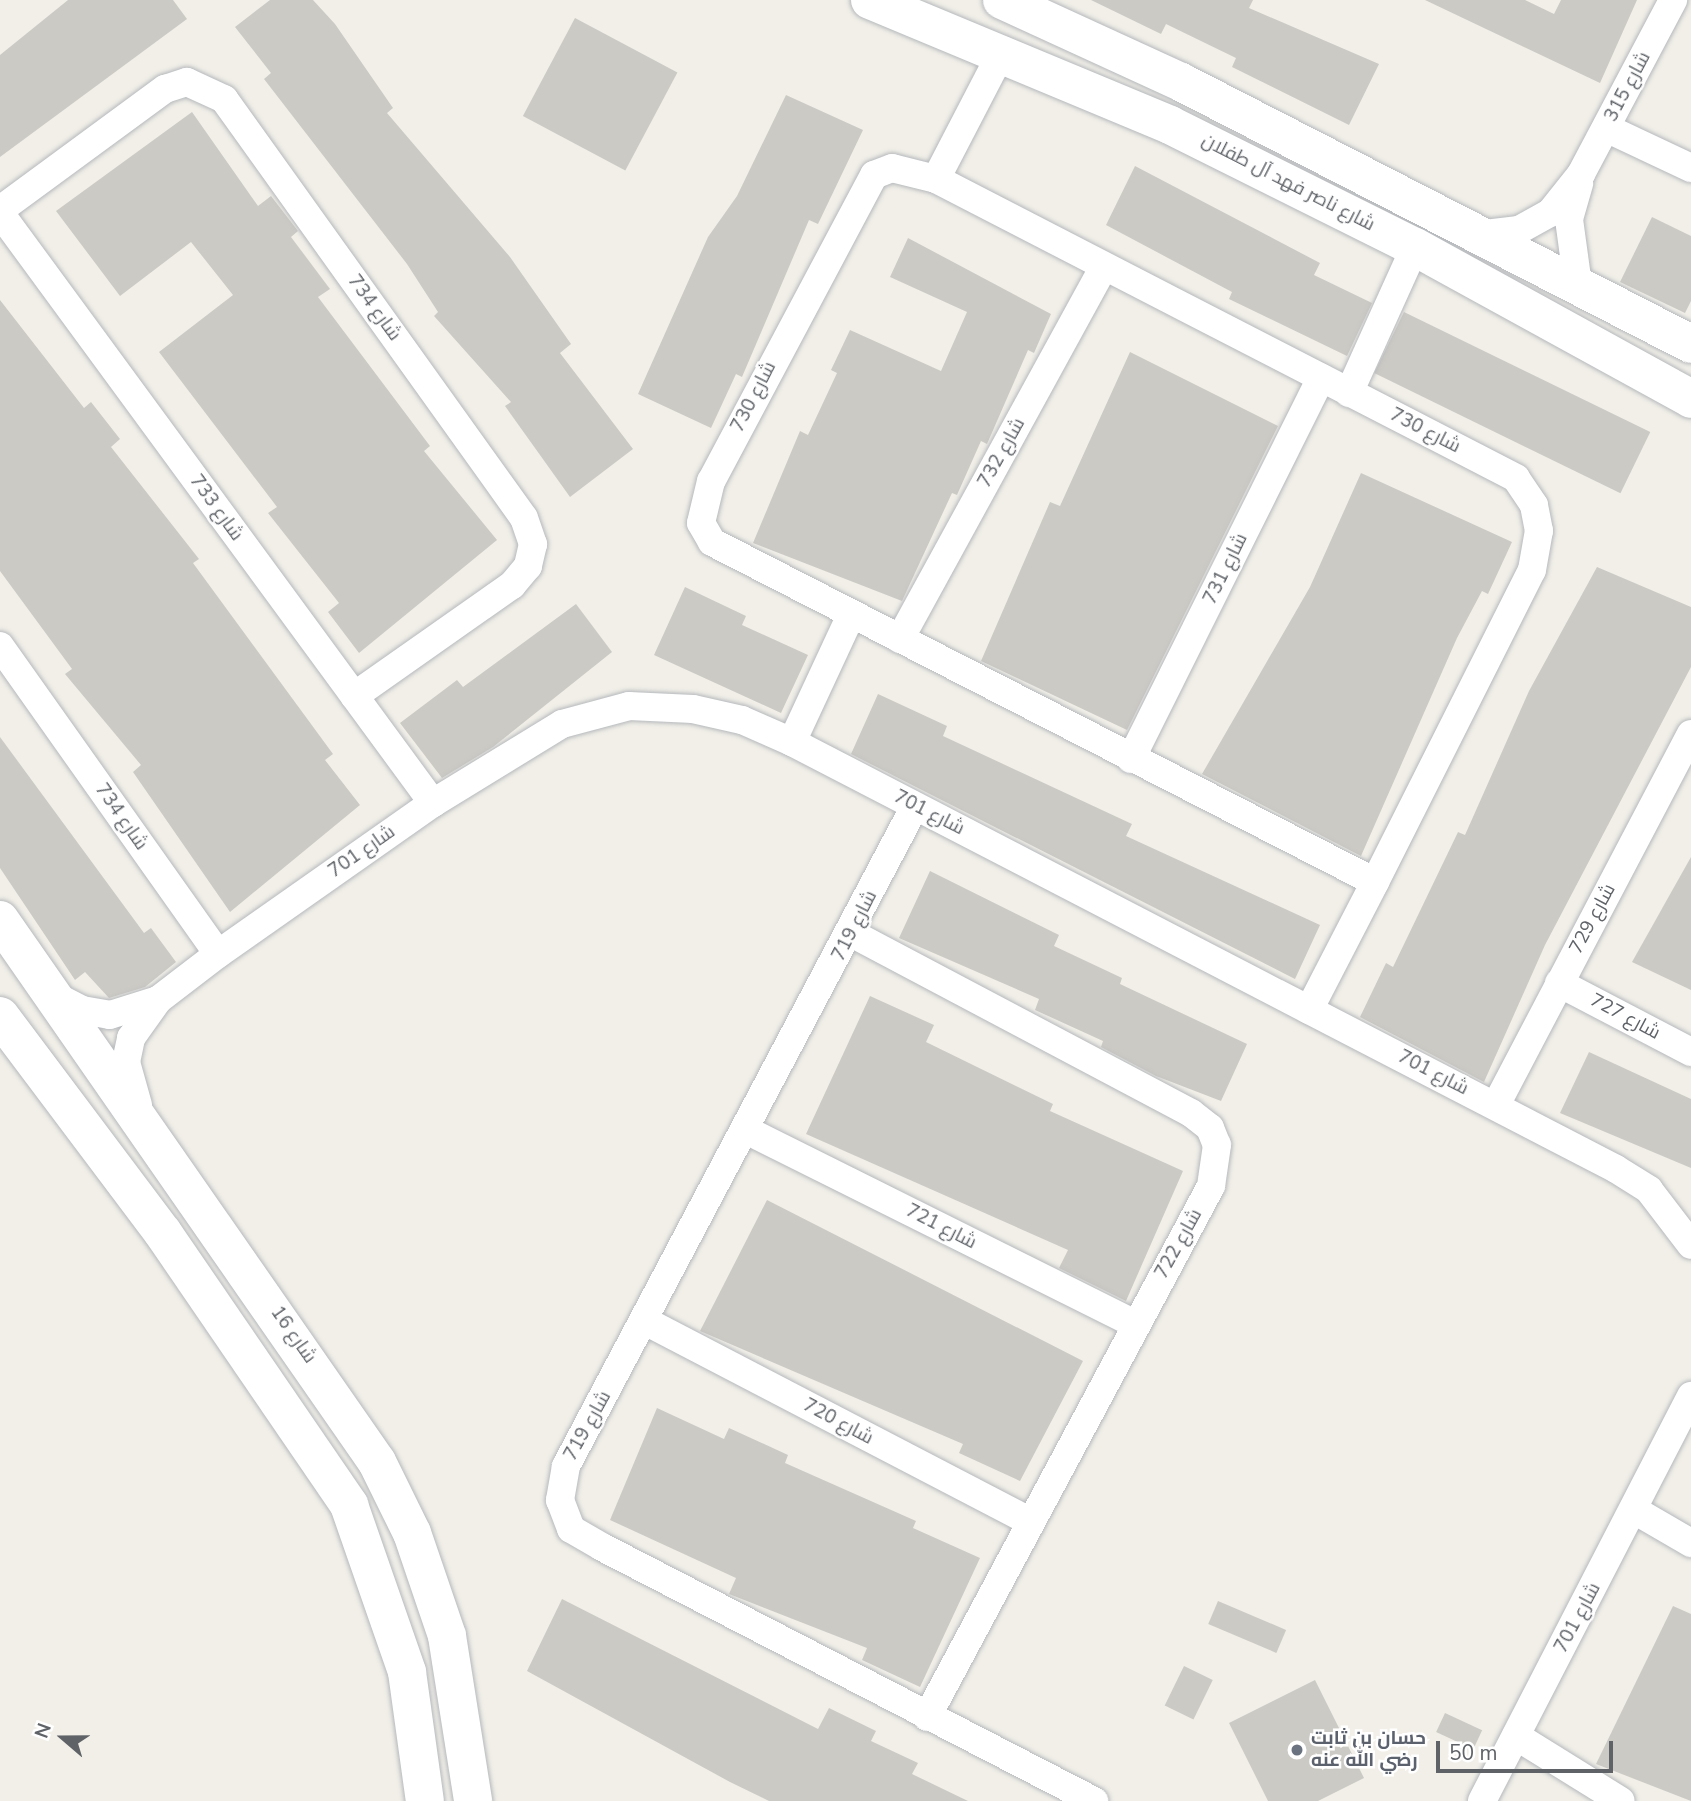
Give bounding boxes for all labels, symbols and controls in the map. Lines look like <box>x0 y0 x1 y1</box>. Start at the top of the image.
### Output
street label: شارع 315 <box>1600 48 1656 126</box>
street label: شارع ناصر فهد آل طفلان <box>1198 129 1378 237</box>
street label: شارع 734 <box>342 271 406 345</box>
street label: شارع 730 <box>727 358 781 436</box>
street label: شارع 730 <box>1386 404 1464 458</box>
street label: شارع 732 <box>974 414 1030 492</box>
street label: شارع 733 <box>184 471 248 545</box>
street label: شارع 731 <box>1199 530 1253 608</box>
street label: شارع 734 <box>90 779 152 855</box>
street label: شارع 701 <box>890 786 968 840</box>
street label: شارع 701 <box>324 821 400 883</box>
street label: شارع 729 <box>1565 880 1621 958</box>
street label: شارع 719 <box>828 887 882 965</box>
street label: شارع 727 <box>1586 989 1664 1045</box>
street label: شارع 701 <box>1394 1046 1472 1100</box>
street label: شارع 721 <box>902 1200 980 1254</box>
street label: شارع 722 <box>1151 1205 1207 1283</box>
street label: شارع 16 <box>265 1302 321 1368</box>
street label: شارع 719 <box>560 1387 616 1465</box>
street label: شارع 720 <box>799 1394 877 1450</box>
street label: شارع 701 <box>1550 1579 1606 1657</box>
north arrow <box>28 1703 98 1773</box>
text: N <box>29 1720 58 1742</box>
place label: حسان بن ثابت رضي الله عنه <box>1311 1728 1426 1772</box>
scale bar <box>1439 1728 1616 1772</box>
text: 50 m <box>1449 1739 1498 1767</box>
marker: حسان بن ثابت رضي الله عنه <box>1289 1742 1305 1758</box>

